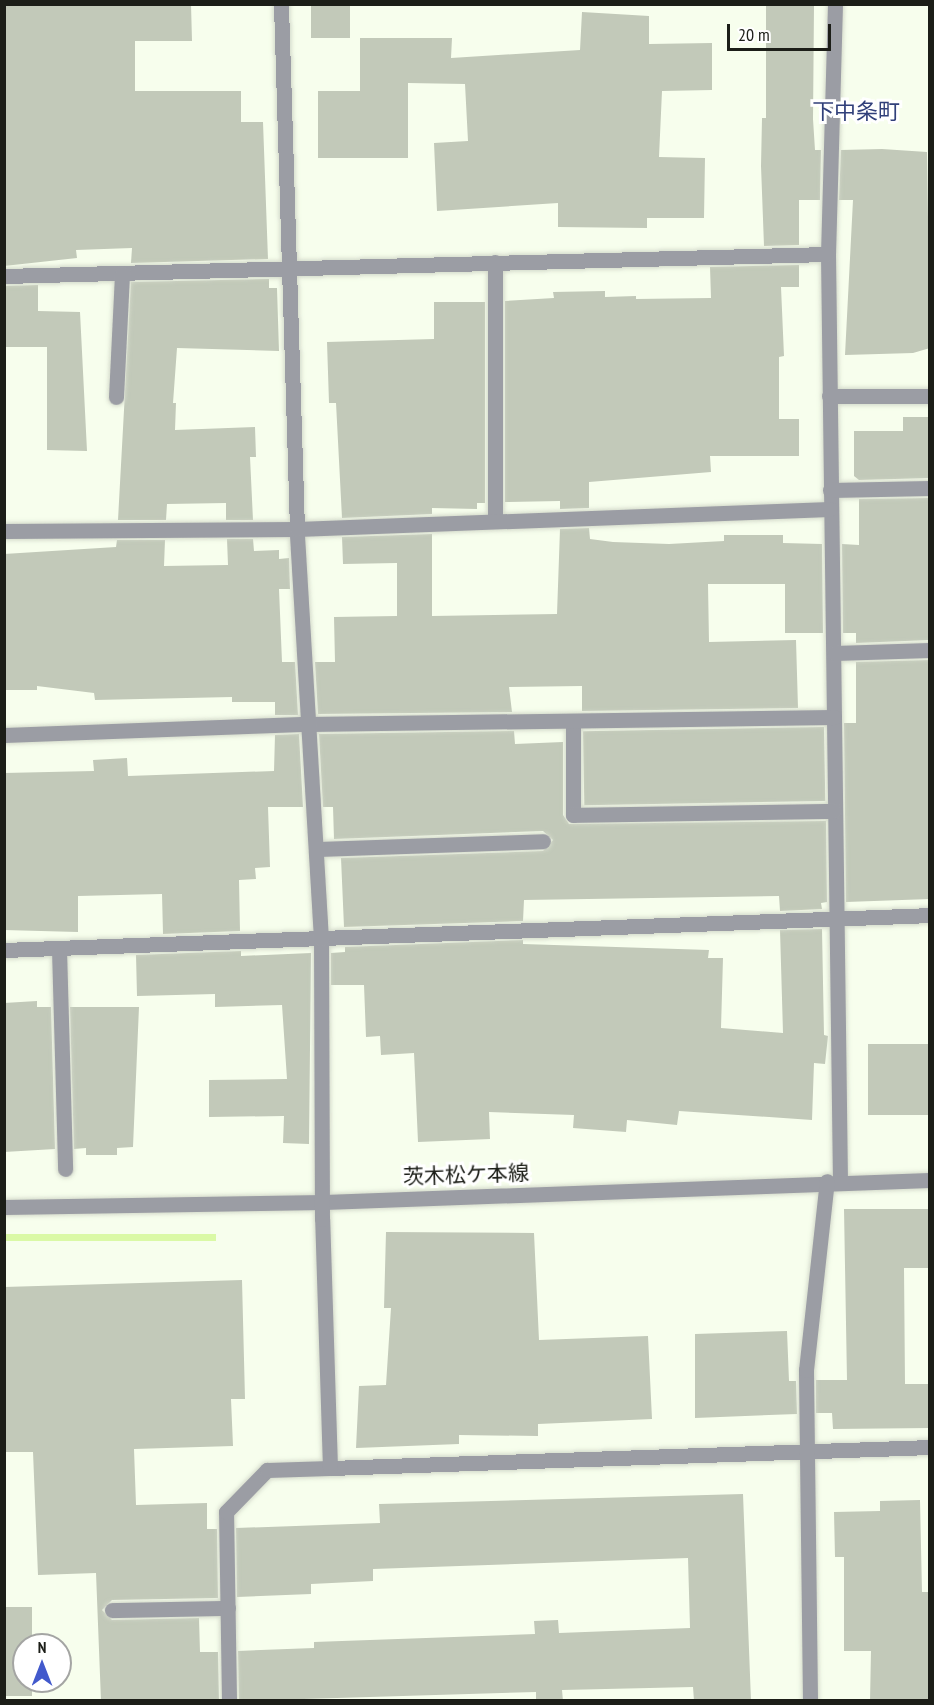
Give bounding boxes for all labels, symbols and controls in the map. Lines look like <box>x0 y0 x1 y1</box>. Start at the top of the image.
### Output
scale bar <box>730 12 834 50</box>
text: 20 m <box>738 23 770 46</box>
district label: 下中条町 <box>812 99 900 125</box>
street label: 茨木松ケ本線 <box>403 1160 529 1190</box>
north arrow <box>12 1633 72 1693</box>
text: N <box>38 1637 46 1657</box>

